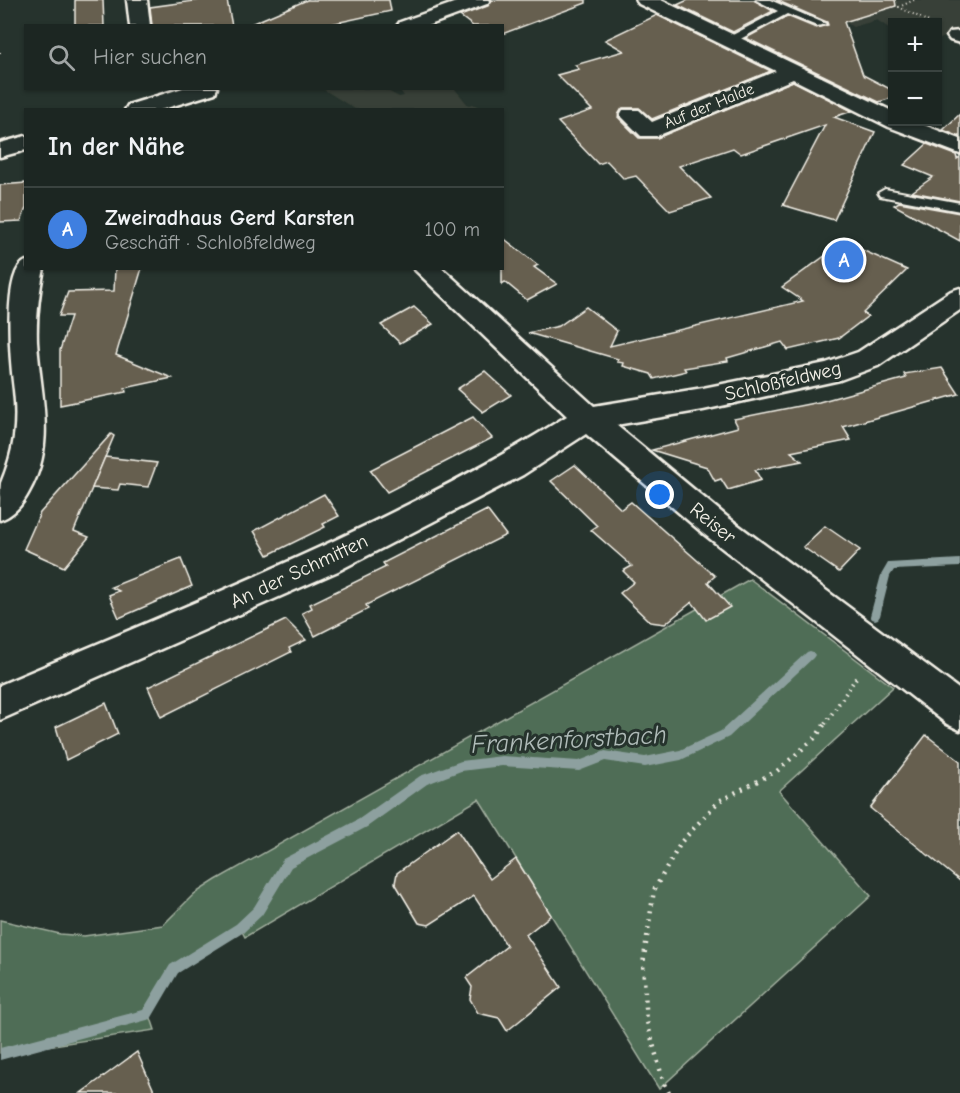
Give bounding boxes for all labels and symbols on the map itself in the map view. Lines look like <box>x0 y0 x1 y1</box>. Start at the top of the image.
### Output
street label: Auf der Halde <box>661 80 757 132</box>
pin: A <box>824 238 864 282</box>
street label: Schloßfeldweg <box>722 356 844 406</box>
your location <box>645 480 674 509</box>
street label: Reiser <box>685 498 741 548</box>
street label: An der Schmitten <box>227 529 371 613</box>
water label: Frankenforstbach <box>470 720 668 760</box>

